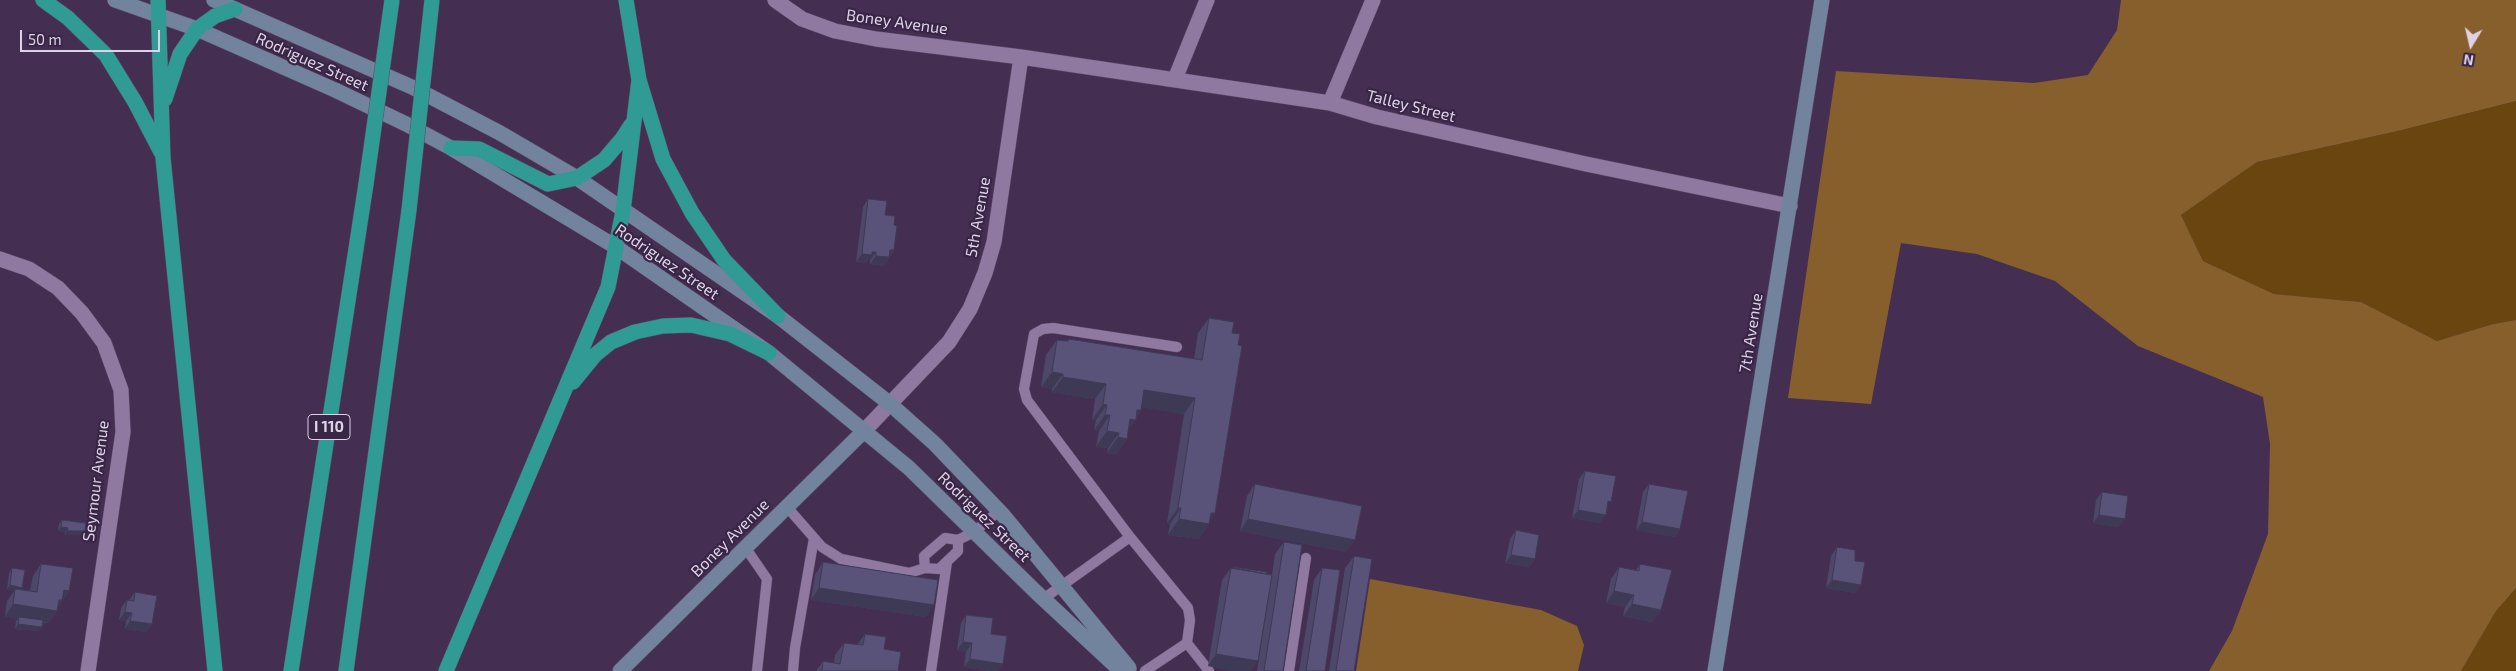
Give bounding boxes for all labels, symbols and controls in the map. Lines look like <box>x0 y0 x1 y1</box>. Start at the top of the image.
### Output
street label: Boney Avenue <box>845 5 949 39</box>
scale bar <box>22 20 162 52</box>
north arrow <box>2446 20 2496 70</box>
street label: Rodriguez Street <box>253 29 371 95</box>
text: 50 m <box>28 30 62 48</box>
text: N <box>2462 51 2475 69</box>
street label: Talley Street <box>1364 86 1458 126</box>
street label: 5th Avenue <box>961 175 995 259</box>
street label: Rodriguez Street <box>611 220 723 304</box>
street label: 7th Avenue <box>1735 292 1767 374</box>
road number: I 110 <box>308 414 350 440</box>
street label: Seymour Avenue <box>79 419 113 543</box>
street label: Rodriguez Street <box>934 468 1034 566</box>
street label: Boney Avenue <box>687 495 773 581</box>

